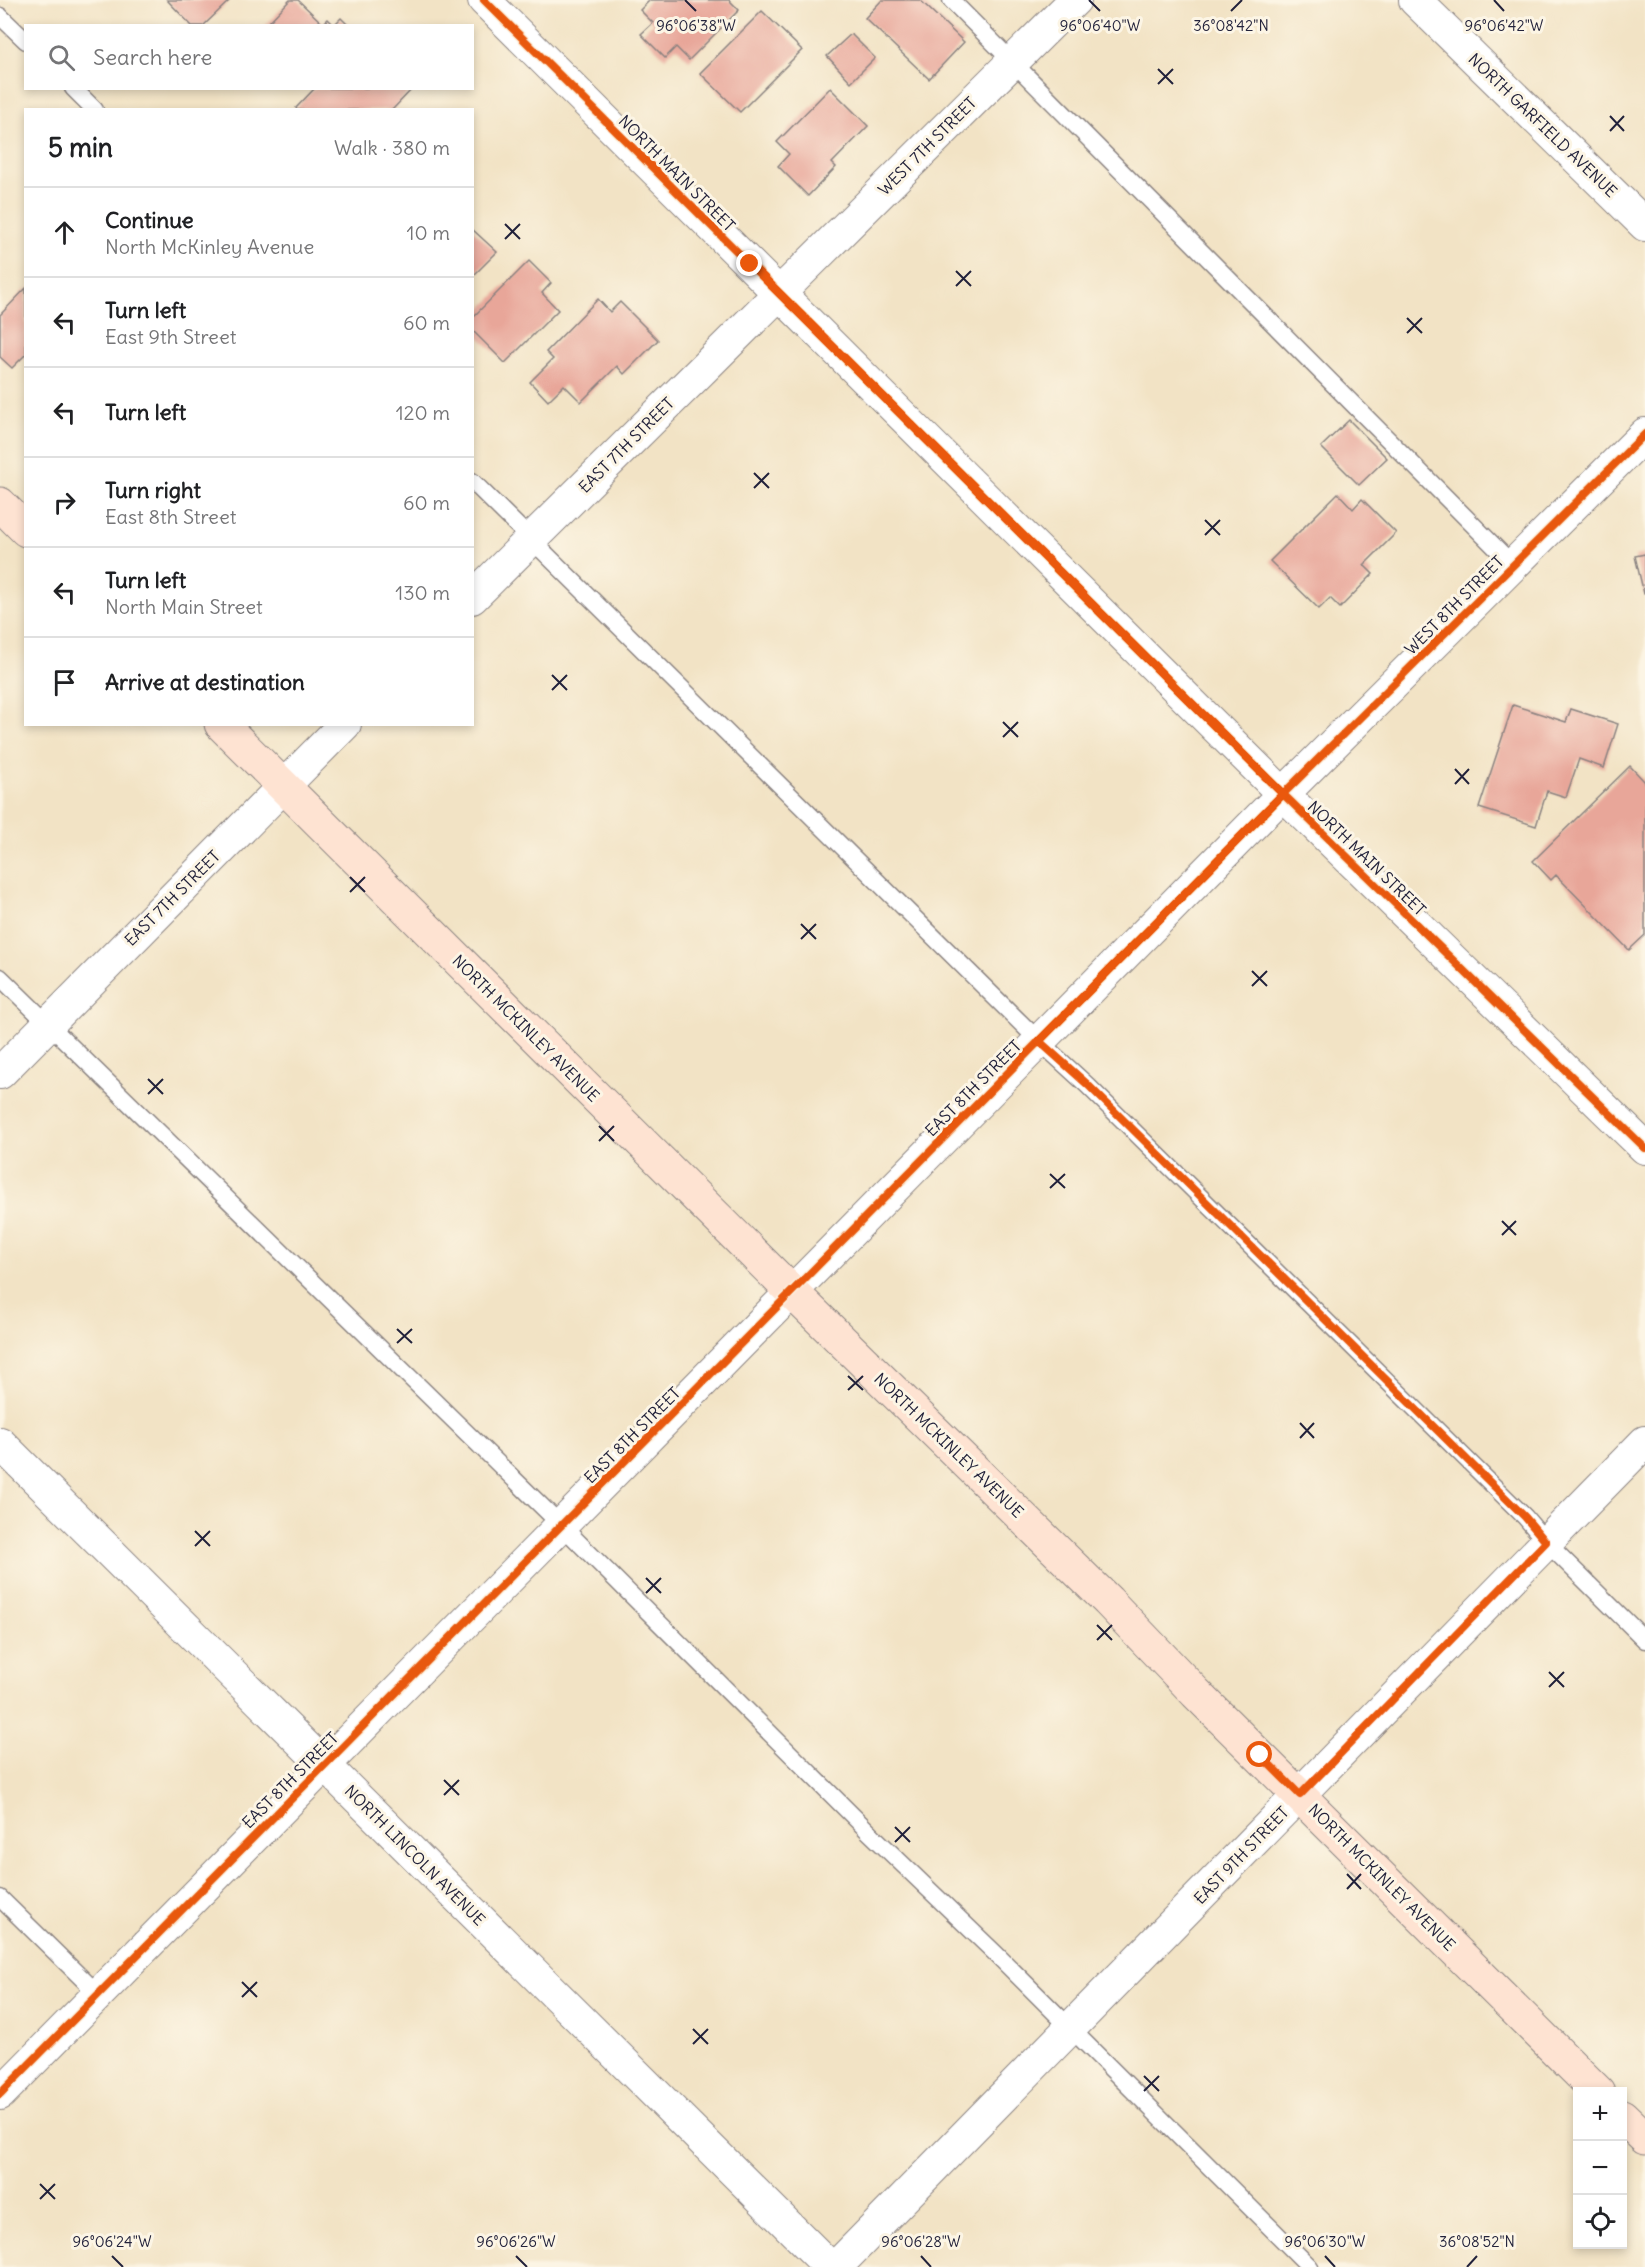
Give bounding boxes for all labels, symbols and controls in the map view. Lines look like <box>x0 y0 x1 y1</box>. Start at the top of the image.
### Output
text: 96°06'38"W <box>656 16 736 35</box>
text: 96°06'40"W <box>1060 16 1141 35</box>
text: 36°08'42"N <box>1193 16 1269 35</box>
text: 96°06'42"W <box>1465 16 1544 35</box>
search box <box>24 24 474 90</box>
icon: search <box>45 41 78 74</box>
text: Search here <box>93 43 212 71</box>
street label: NORTH GARFIELD AVENUE <box>1465 49 1621 201</box>
street label: WEST 7TH STREET <box>874 93 980 199</box>
street label: NORTH MAIN STREET <box>615 111 739 235</box>
text: 5 min <box>48 131 113 164</box>
text: Walk · 380 m <box>334 135 450 160</box>
text: Continue <box>105 206 194 234</box>
icon: ahead <box>48 216 81 249</box>
text: 10 m <box>407 220 450 245</box>
text: North McKinley Avenue <box>105 234 314 259</box>
route end <box>736 250 762 276</box>
text: Turn left <box>105 296 186 324</box>
icon: left <box>48 306 81 339</box>
text: 60 m <box>403 310 450 335</box>
text: East 9th Street <box>105 324 236 349</box>
street label: EAST 7TH STREET <box>574 393 678 497</box>
icon: left <box>48 396 81 429</box>
text: Turn left <box>105 398 186 426</box>
text: 120 m <box>396 400 450 425</box>
text: Turn right <box>105 476 201 504</box>
icon: right <box>48 486 81 519</box>
text: 60 m <box>403 490 450 515</box>
text: East 8th Street <box>105 504 236 529</box>
street label: WEST 8TH STREET <box>1400 551 1508 659</box>
text: Turn left <box>105 566 186 594</box>
icon: left <box>48 576 81 609</box>
text: 130 m <box>395 580 450 605</box>
text: North Main Street <box>105 594 263 619</box>
icon: arrive <box>48 666 81 699</box>
text: Arrive at destination <box>105 668 305 696</box>
street label: NORTH MAIN STREET <box>1304 796 1430 920</box>
street label: EAST 7TH STREET <box>120 846 224 950</box>
street label: NORTH MCKINLEY AVENUE <box>448 950 604 1106</box>
street label: EAST 8TH STREET <box>921 1036 1025 1140</box>
street label: NORTH MCKINLEY AVENUE <box>870 1368 1028 1522</box>
street label: EAST 8TH STREET <box>580 1383 684 1487</box>
street label: EAST 8TH STREET <box>238 1728 342 1832</box>
route start <box>1246 1741 1272 1767</box>
street label: NORTH LINCOLN AVENUE <box>341 1781 489 1929</box>
street label: NORTH MCKINLEY AVENUE <box>1304 1799 1460 1955</box>
street label: EAST 9TH STREET <box>1189 1802 1293 1908</box>
map controls <box>1573 2087 1627 2249</box>
button: + <box>1573 2087 1627 2141</box>
button: − <box>1573 2141 1627 2195</box>
button: locate <box>1573 2195 1627 2249</box>
text: 96°06'24"W <box>72 2232 152 2251</box>
text: 96°06'26"W <box>476 2232 556 2251</box>
text: 96°06'28"W <box>881 2232 961 2251</box>
text: 96°06'30"W <box>1285 2232 1366 2251</box>
text: 36°08'52"N <box>1439 2232 1515 2251</box>

